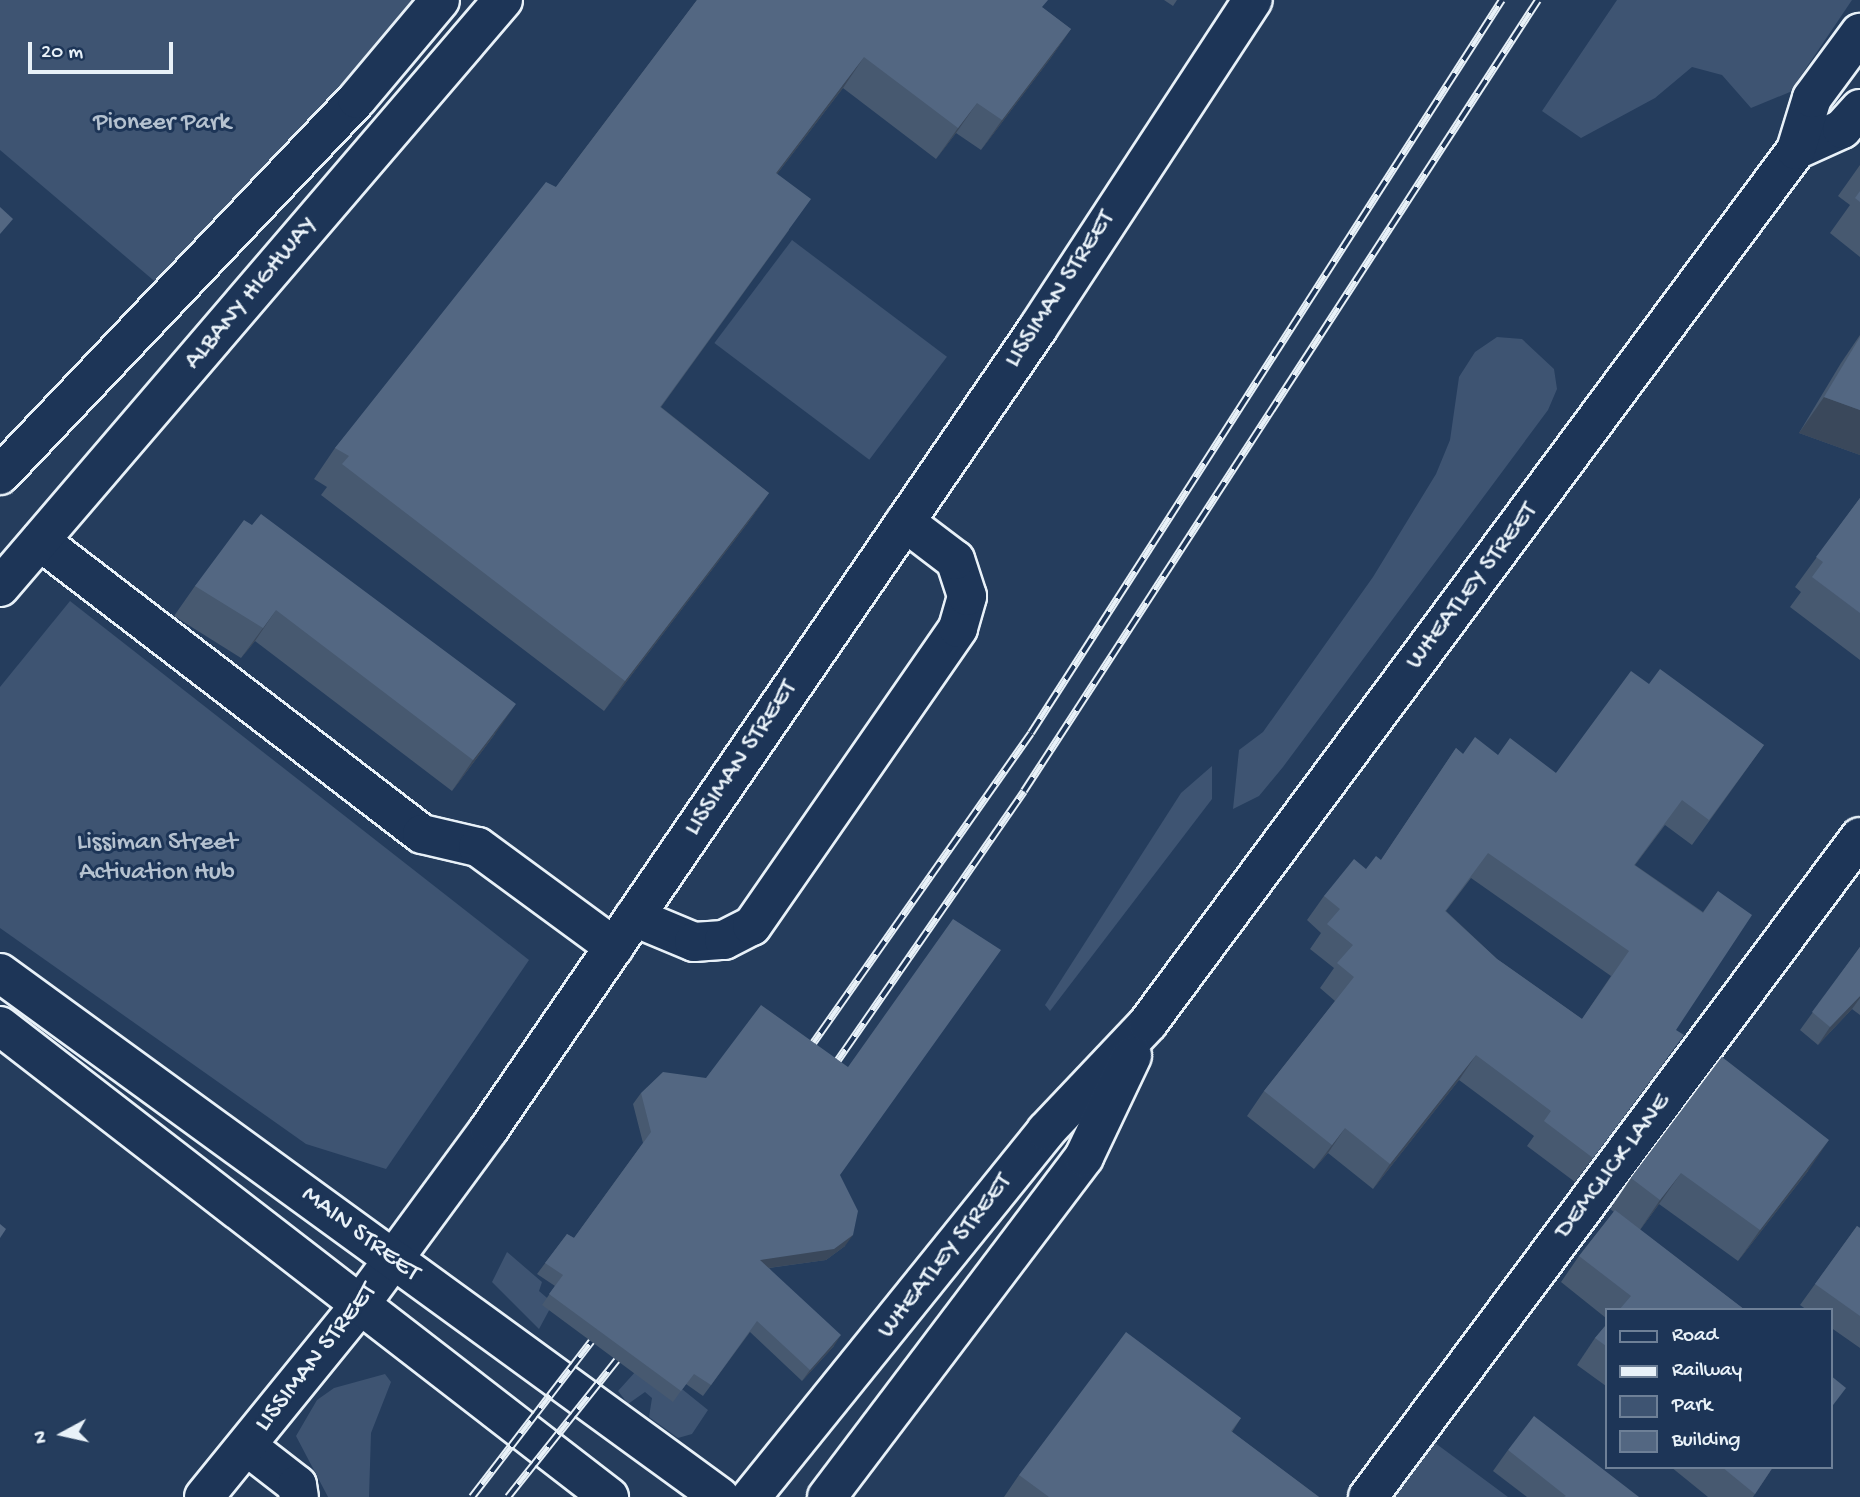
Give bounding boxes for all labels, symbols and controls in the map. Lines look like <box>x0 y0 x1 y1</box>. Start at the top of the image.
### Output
scale bar <box>32 28 177 72</box>
text: 20 m <box>41 41 83 66</box>
park label: Pioneer Park <box>93 108 231 140</box>
street label: LISSIMAN STREET <box>999 206 1123 374</box>
street label: ALBANY HIGHWAY <box>179 211 325 377</box>
street label: WHEATLEY STREET <box>1400 498 1546 676</box>
street label: LISSIMAN STREET <box>679 675 805 843</box>
park label: Lissiman Street Activation Hub <box>77 828 237 890</box>
street label: DEMCLICK LANE <box>1549 1088 1679 1246</box>
street label: WHEATLEY STREET <box>872 1168 1020 1346</box>
street label: MAIN STREET <box>294 1180 426 1290</box>
street label: LISSIMAN STREET <box>249 1277 385 1439</box>
legend <box>1604 1308 1832 1469</box>
text: Road <box>1672 1324 1718 1349</box>
text: Railway <box>1672 1359 1742 1384</box>
text: Park <box>1672 1394 1712 1419</box>
north arrow <box>28 1399 98 1469</box>
text: N <box>29 1429 54 1445</box>
text: Building <box>1672 1429 1741 1454</box>

